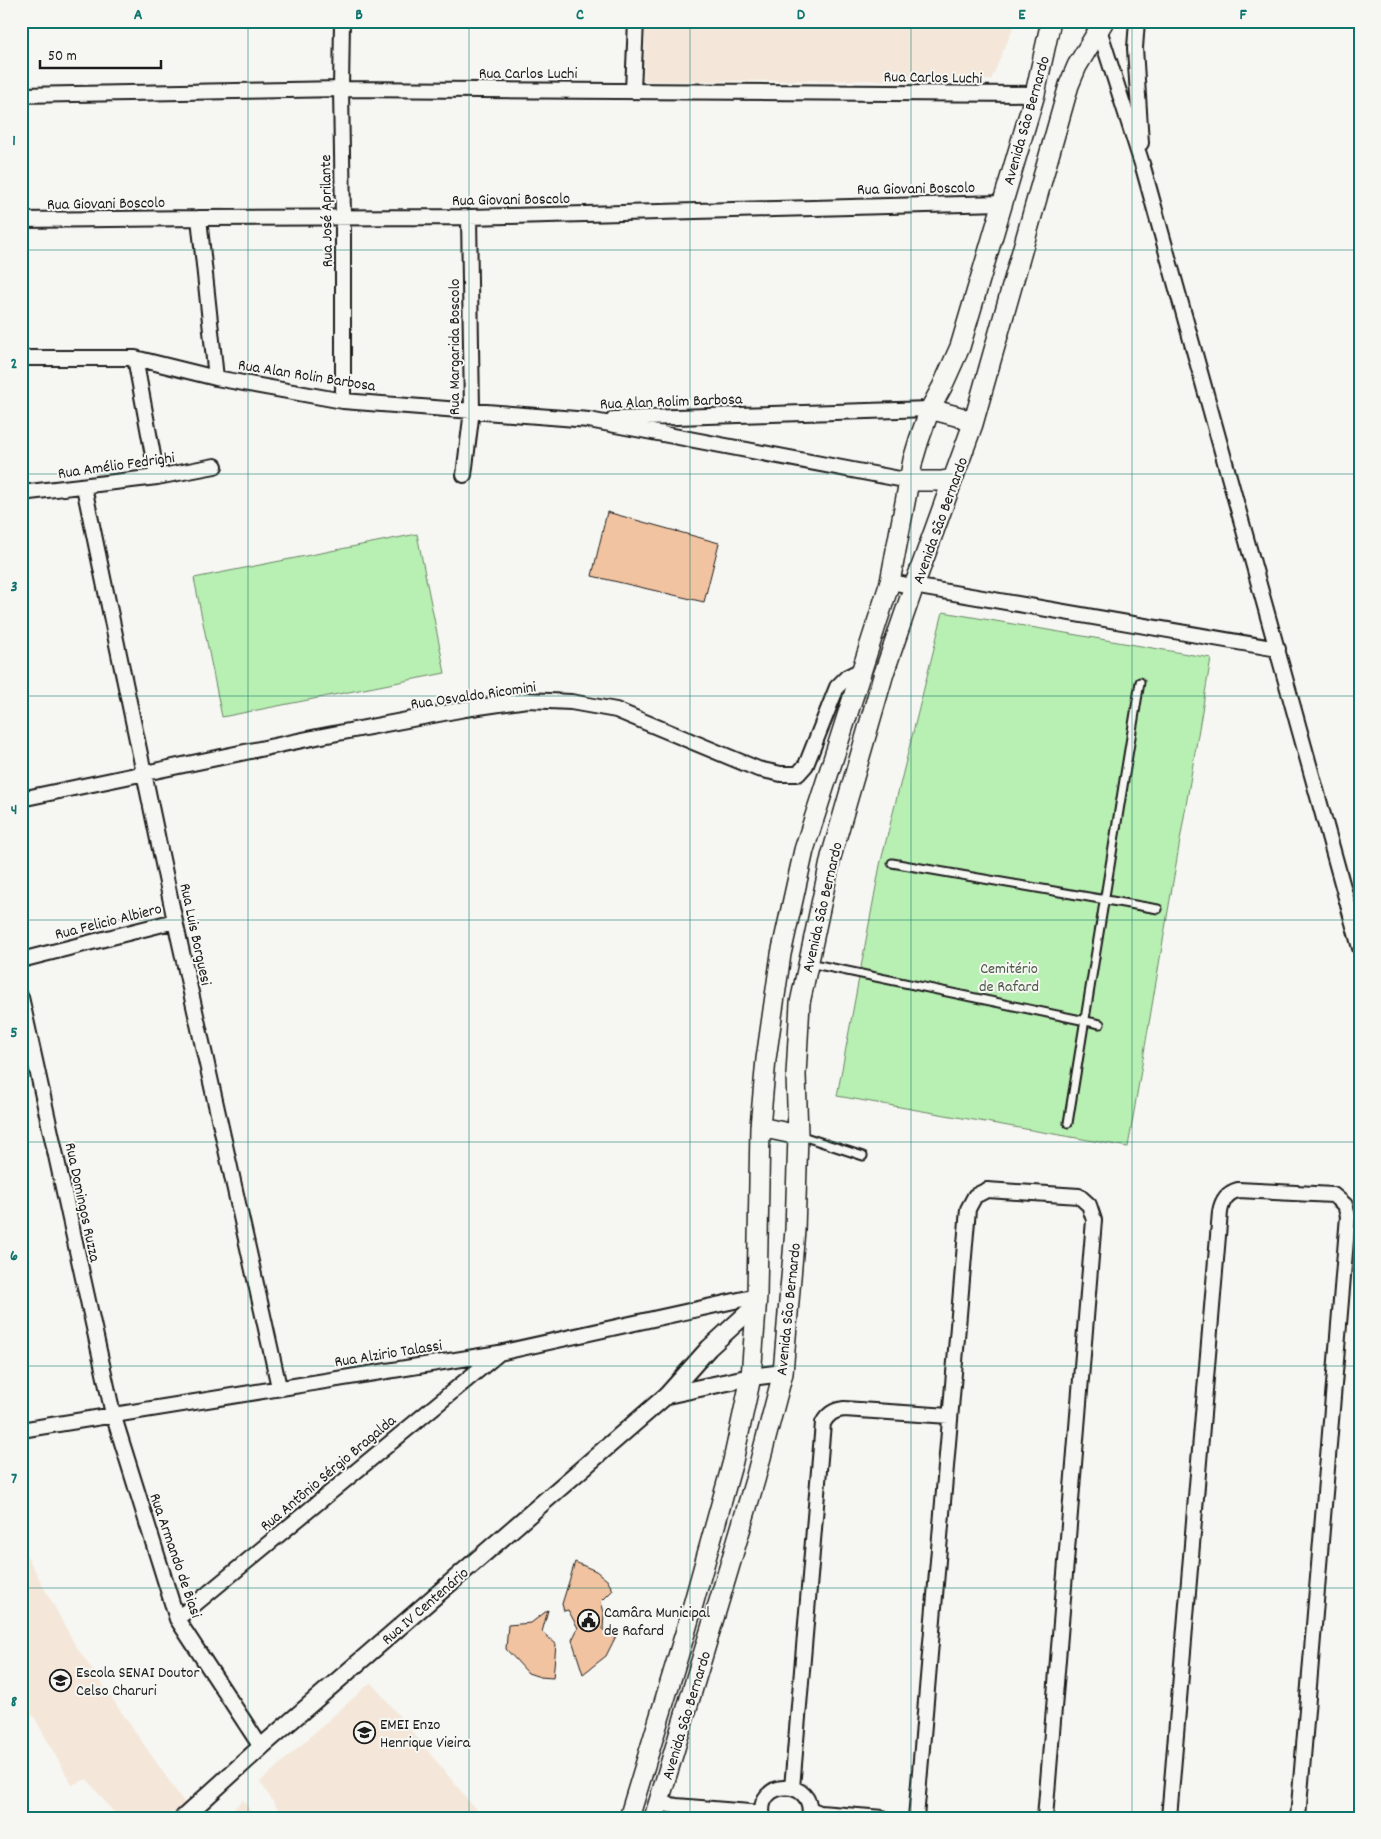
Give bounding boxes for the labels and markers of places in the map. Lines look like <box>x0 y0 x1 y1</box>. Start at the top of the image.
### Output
place label: Camâra Municipal de Rafard <box>604 1602 710 1643</box>
public building icon: Camâra Municipal de Rafard <box>576 1608 600 1632</box>
place label: Escola SENAI Doutor Celso Charuri <box>76 1662 199 1703</box>
school or university icon: Escola SENAI Doutor Celso Charuri <box>48 1668 72 1692</box>
place label: EMEI Enzo Henrique Vieira <box>380 1714 471 1755</box>
school or university icon: EMEI Enzo Henrique Vieira <box>352 1720 376 1744</box>

